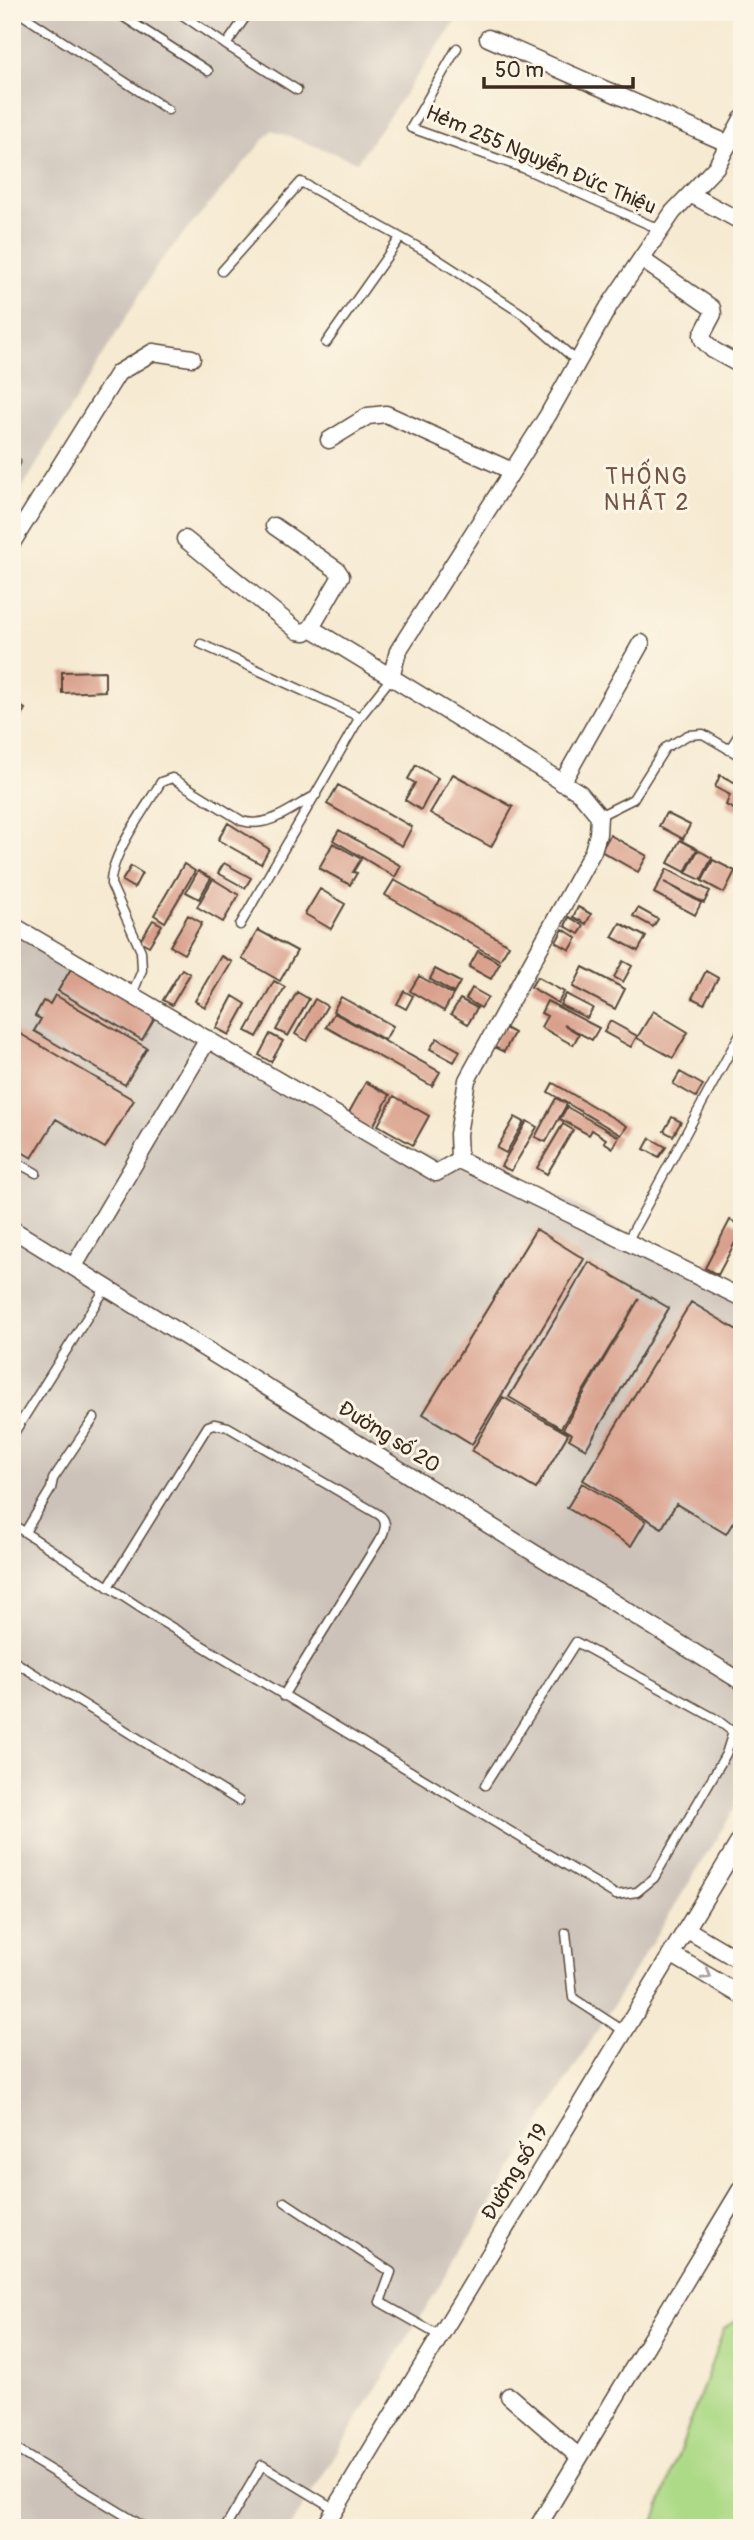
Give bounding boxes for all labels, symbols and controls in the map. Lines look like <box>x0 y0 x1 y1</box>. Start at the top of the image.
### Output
scale bar <box>484 46 633 90</box>
text: 50 m <box>495 57 544 84</box>
street label: Hẻm 255 Nguyễn Đức Thiệu <box>422 99 660 221</box>
district label: THỐNG NHẤT 2 <box>604 458 690 517</box>
street label: Đường số 20 <box>333 1395 445 1479</box>
one-way arrow <box>699 1967 712 1980</box>
street label: Đường số 19 <box>476 2119 554 2225</box>

